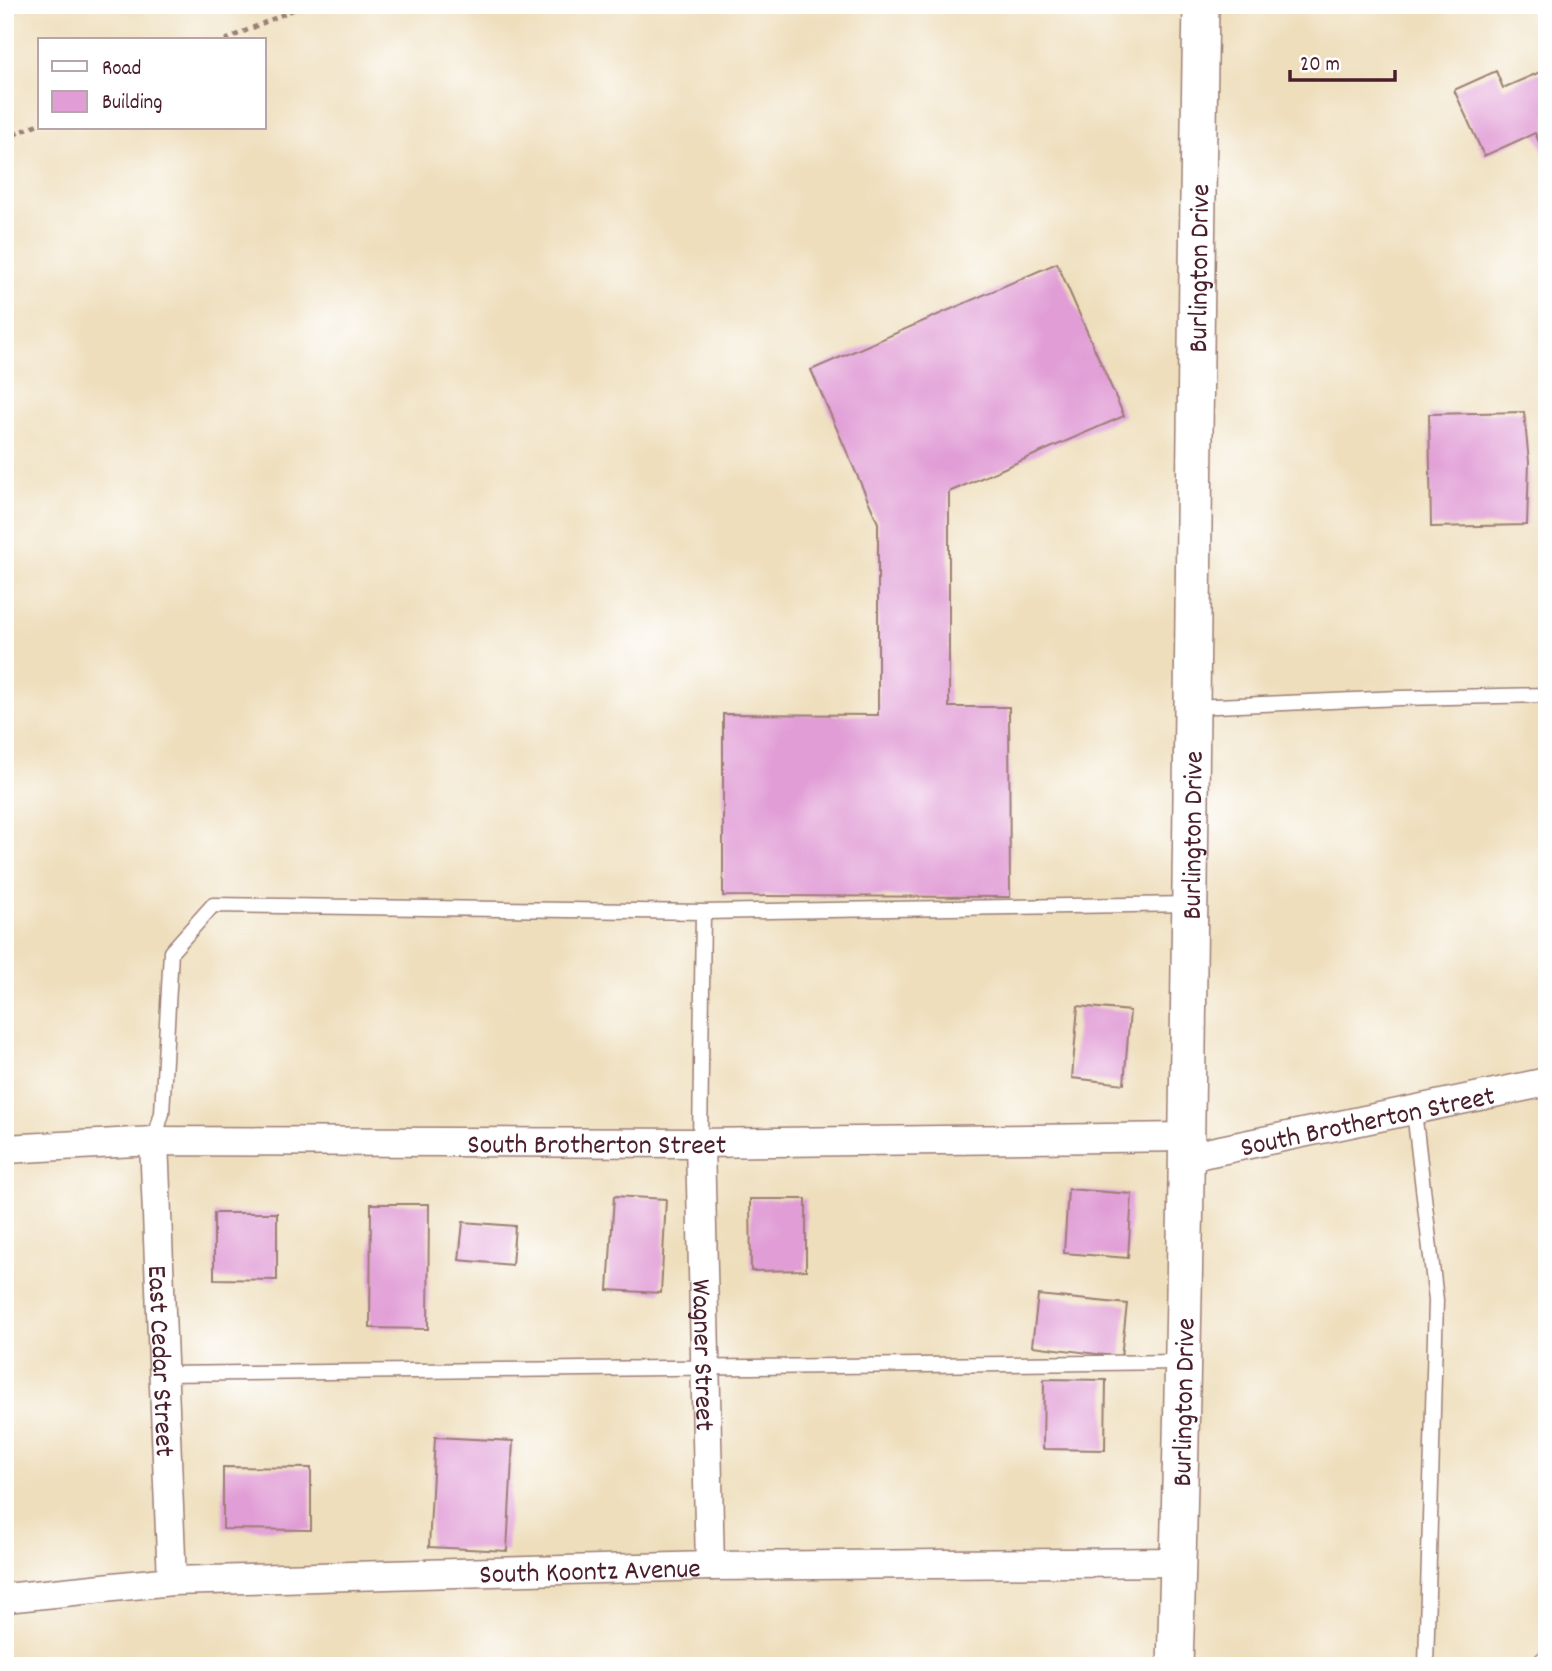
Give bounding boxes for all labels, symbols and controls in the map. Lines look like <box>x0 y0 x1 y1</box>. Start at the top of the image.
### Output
legend <box>38 38 266 130</box>
scale bar <box>1290 38 1394 82</box>
text: 20 m <box>1300 51 1340 81</box>
text: Road <box>102 55 141 85</box>
text: Building <box>102 89 162 119</box>
street label: Burlington Drive <box>1181 184 1223 353</box>
street label: Burlington Drive <box>1175 751 1217 920</box>
street label: South Brotherton Street <box>1237 1078 1499 1170</box>
street label: South Brotherton Street <box>467 1127 726 1168</box>
street label: East Cedar Street <box>134 1264 182 1458</box>
street label: Wagner Street <box>678 1279 722 1431</box>
street label: Burlington Drive <box>1165 1317 1209 1487</box>
street label: South Koontz Avenue <box>479 1551 701 1597</box>

